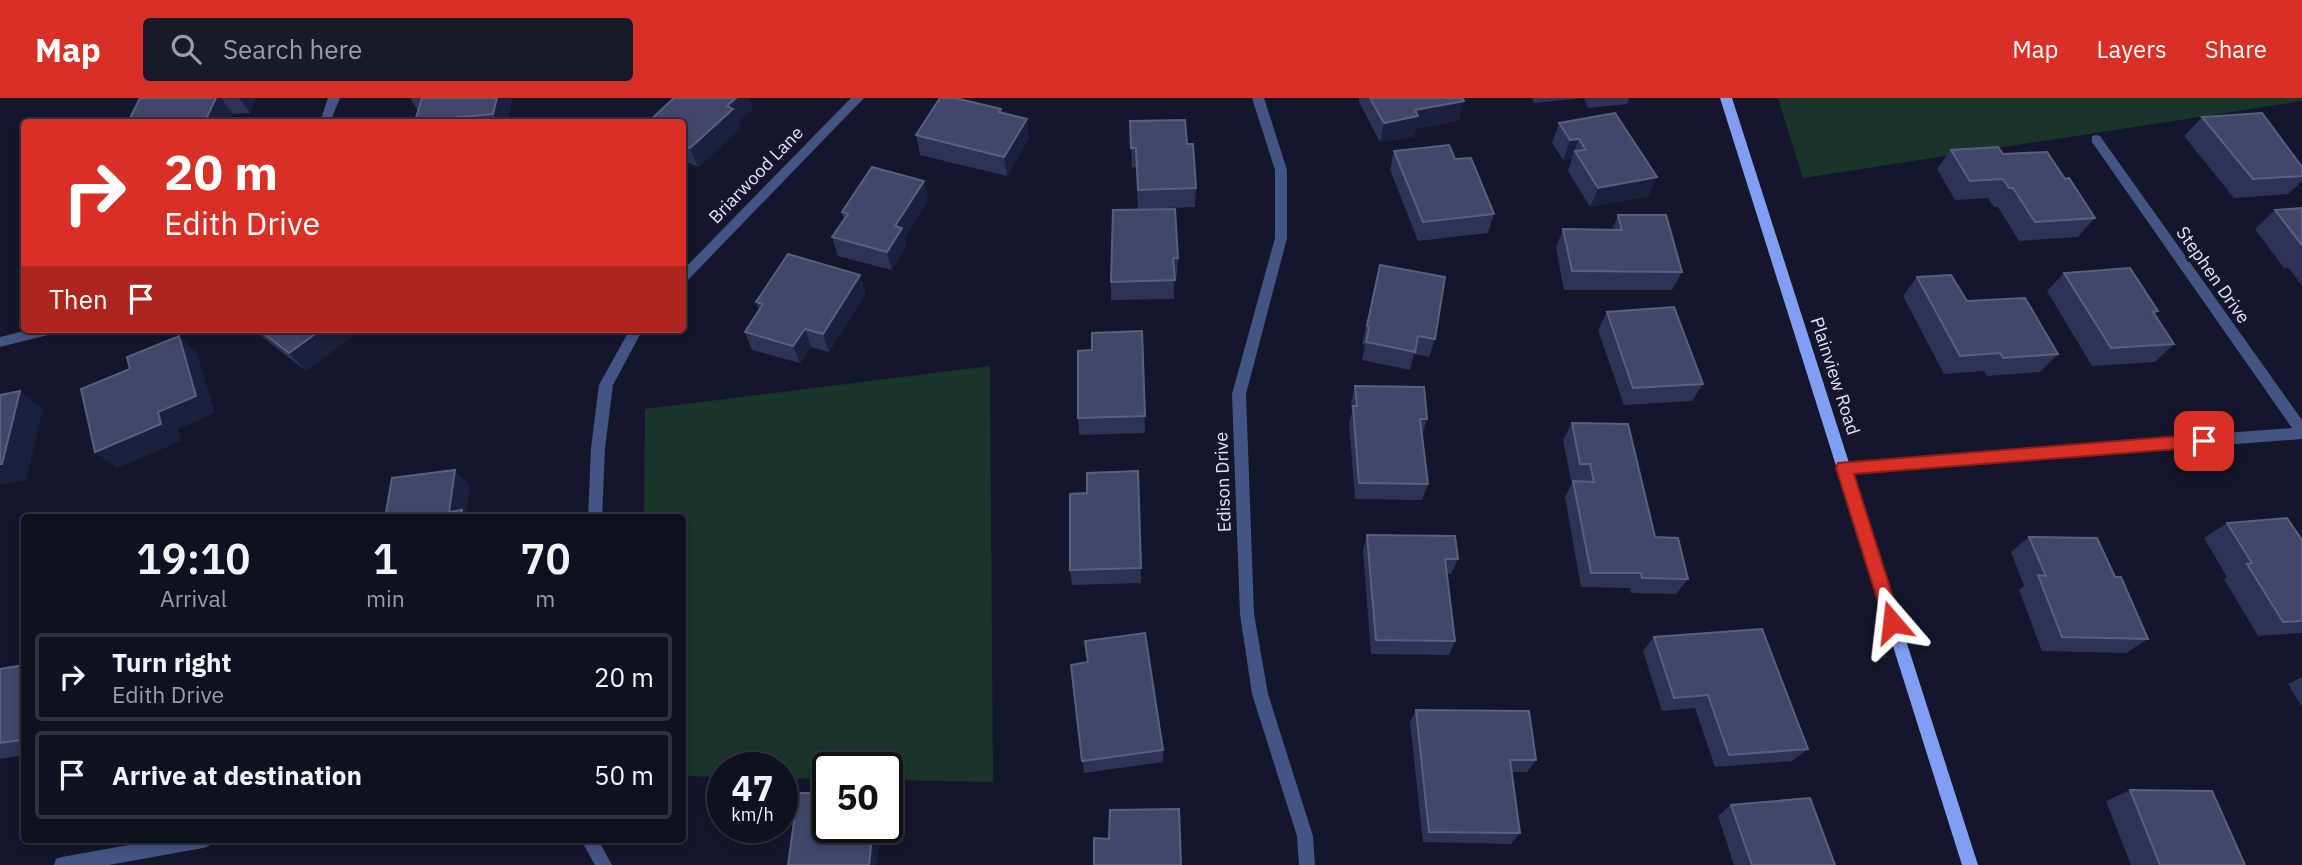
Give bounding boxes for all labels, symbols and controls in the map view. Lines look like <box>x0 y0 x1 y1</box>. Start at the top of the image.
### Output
search box <box>143 18 633 81</box>
text: Map <box>35 28 101 71</box>
icon: search <box>167 30 205 68</box>
text: Search here <box>223 32 362 66</box>
text: Map <box>2012 33 2059 65</box>
text: Layers <box>2097 33 2167 65</box>
text: Share <box>2205 33 2267 65</box>
street label: Briarwood Lane <box>703 121 808 228</box>
text: 20 m <box>164 140 278 203</box>
icon: right <box>49 147 140 238</box>
text: Edith Drive <box>164 202 320 244</box>
street label: Stephen Drive <box>2171 222 2255 328</box>
icon: arrive <box>122 280 160 318</box>
text: Then <box>49 282 108 316</box>
street label: Plainview Road <box>1806 314 1865 438</box>
pin <box>2174 411 2234 471</box>
icon: arrive <box>2185 422 2223 460</box>
street label: Edison Drive <box>1209 431 1236 533</box>
text: 19:10 <box>136 531 251 586</box>
text: 1 <box>373 531 398 586</box>
text: 70 <box>520 531 571 586</box>
text: Arrival <box>160 583 227 613</box>
text: min <box>366 583 405 613</box>
text: m <box>535 583 555 613</box>
position arrow <box>1855 585 1929 659</box>
text: Turn right <box>112 645 231 679</box>
icon: right <box>53 658 91 696</box>
text: 20 m <box>594 660 654 694</box>
text: Edith Drive <box>112 679 224 709</box>
speed limit sign: 50 <box>812 752 903 843</box>
icon: arrive <box>53 756 91 794</box>
text: Arrive at destination <box>112 758 362 792</box>
text: 50 m <box>594 758 654 792</box>
text: 47 <box>731 765 774 811</box>
text: km/h <box>731 803 774 826</box>

